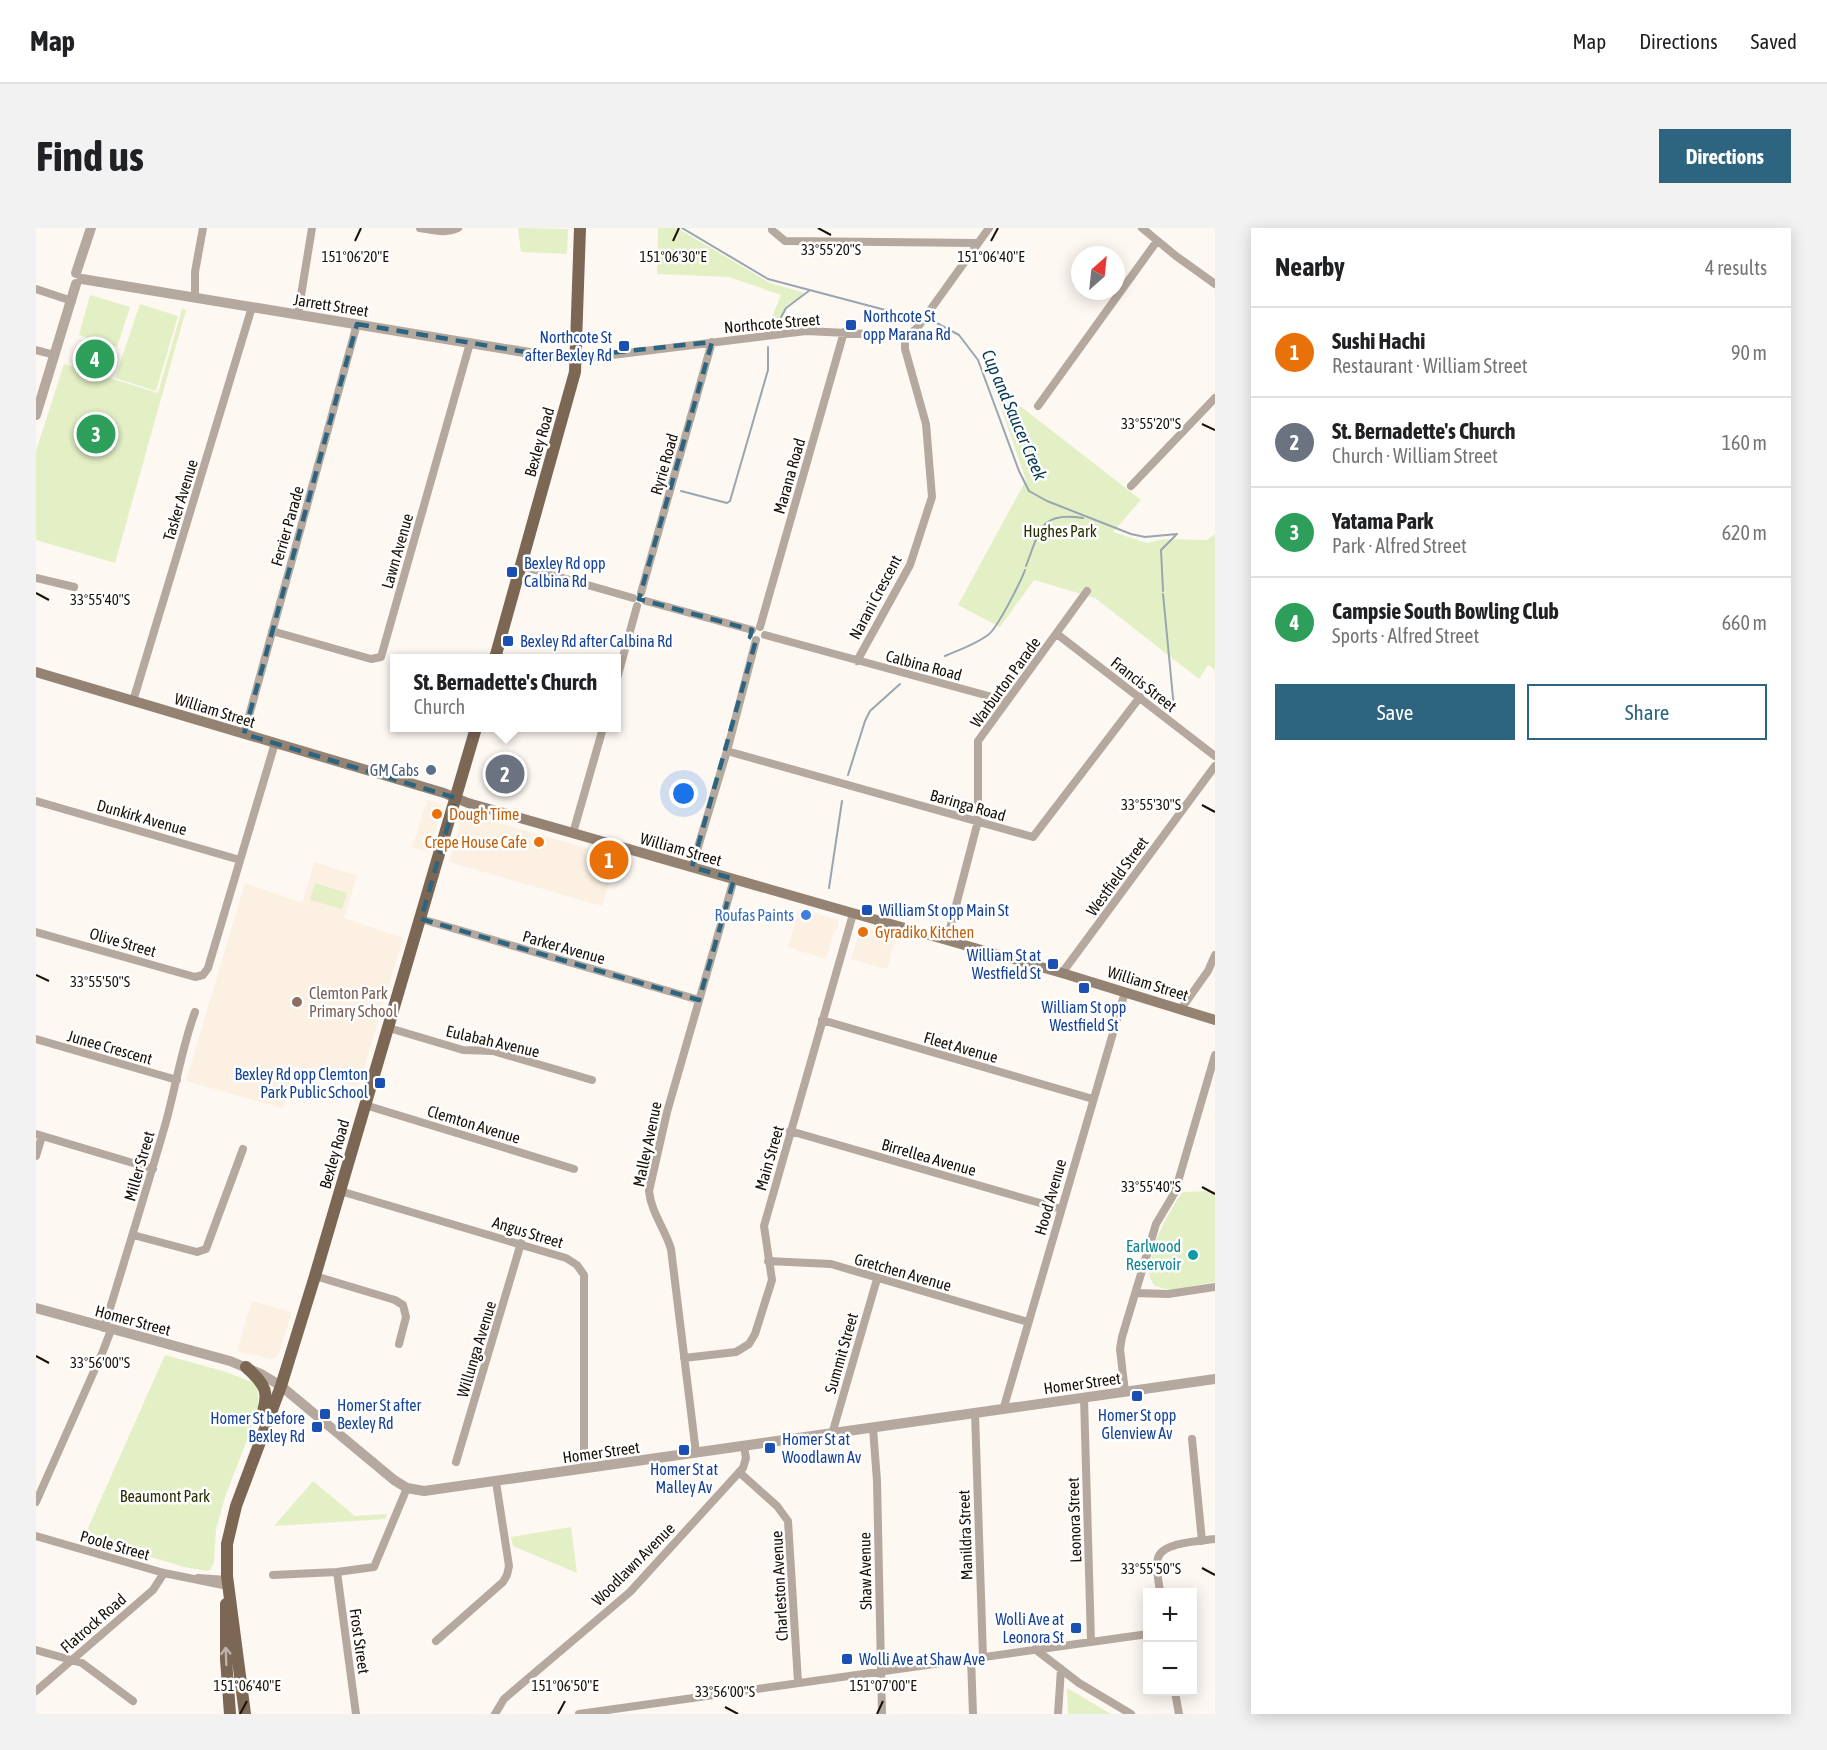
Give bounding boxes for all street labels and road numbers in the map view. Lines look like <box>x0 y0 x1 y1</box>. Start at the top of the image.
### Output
street label: Jarrett Street <box>292 290 370 320</box>
street label: Northcote Street <box>723 310 821 336</box>
street label: Bexley Road <box>520 405 558 479</box>
street label: Ryrie Road <box>647 431 682 497</box>
street label: Marana Road <box>770 436 808 516</box>
street label: Tasker Avenue <box>159 457 201 543</box>
street label: Ferrier Parade <box>267 484 307 568</box>
street label: Lawn Avenue <box>378 511 416 591</box>
street label: Narani Crescent <box>845 551 905 642</box>
street label: Warburton Parade <box>966 634 1044 730</box>
street label: Calbina Road <box>884 646 964 684</box>
street label: Francis Street <box>1108 653 1181 715</box>
street label: William Street <box>172 689 258 731</box>
street label: Baringa Road <box>928 786 1008 825</box>
street label: Dunkirk Avenue <box>95 796 189 838</box>
street label: William Street <box>638 829 724 869</box>
street label: Westfield Street <box>1082 833 1152 919</box>
street label: Olive Street <box>88 924 159 960</box>
street label: Parker Avenue <box>521 927 607 967</box>
street label: William Street <box>1105 962 1191 1004</box>
street label: Eulabah Avenue <box>444 1021 542 1061</box>
street label: Junee Crescent <box>65 1026 155 1068</box>
street label: Fleet Avenue <box>922 1028 1000 1066</box>
street label: Malley Avenue <box>629 1100 666 1188</box>
street label: Clemton Avenue <box>425 1101 523 1147</box>
street label: Bexley Road <box>315 1117 353 1191</box>
street label: Main Street <box>751 1123 787 1193</box>
street label: Miller Street <box>120 1129 158 1203</box>
street label: Birrellea Avenue <box>880 1135 978 1179</box>
street label: Hood Avenue <box>1031 1157 1069 1237</box>
street label: Angus Street <box>490 1213 566 1252</box>
street label: Gretchen Avenue <box>852 1250 954 1294</box>
street label: Willunga Avenue <box>453 1299 500 1400</box>
street label: Homer Street <box>93 1301 173 1339</box>
street label: Summit Street <box>821 1310 861 1395</box>
street label: Homer Street <box>1042 1369 1122 1397</box>
street label: Homer Street <box>561 1438 641 1466</box>
street label: Leonora Street <box>1064 1477 1084 1563</box>
street label: Manildra Street <box>954 1489 976 1580</box>
street label: Woodlawn Avenue <box>588 1519 678 1609</box>
street label: Poole Street <box>78 1527 152 1564</box>
street label: Charleston Avenue <box>767 1530 791 1642</box>
street label: Shaw Avenue <box>855 1532 875 1610</box>
street label: Flatrock Road <box>57 1590 129 1656</box>
street label: Frost Street <box>347 1607 374 1675</box>

